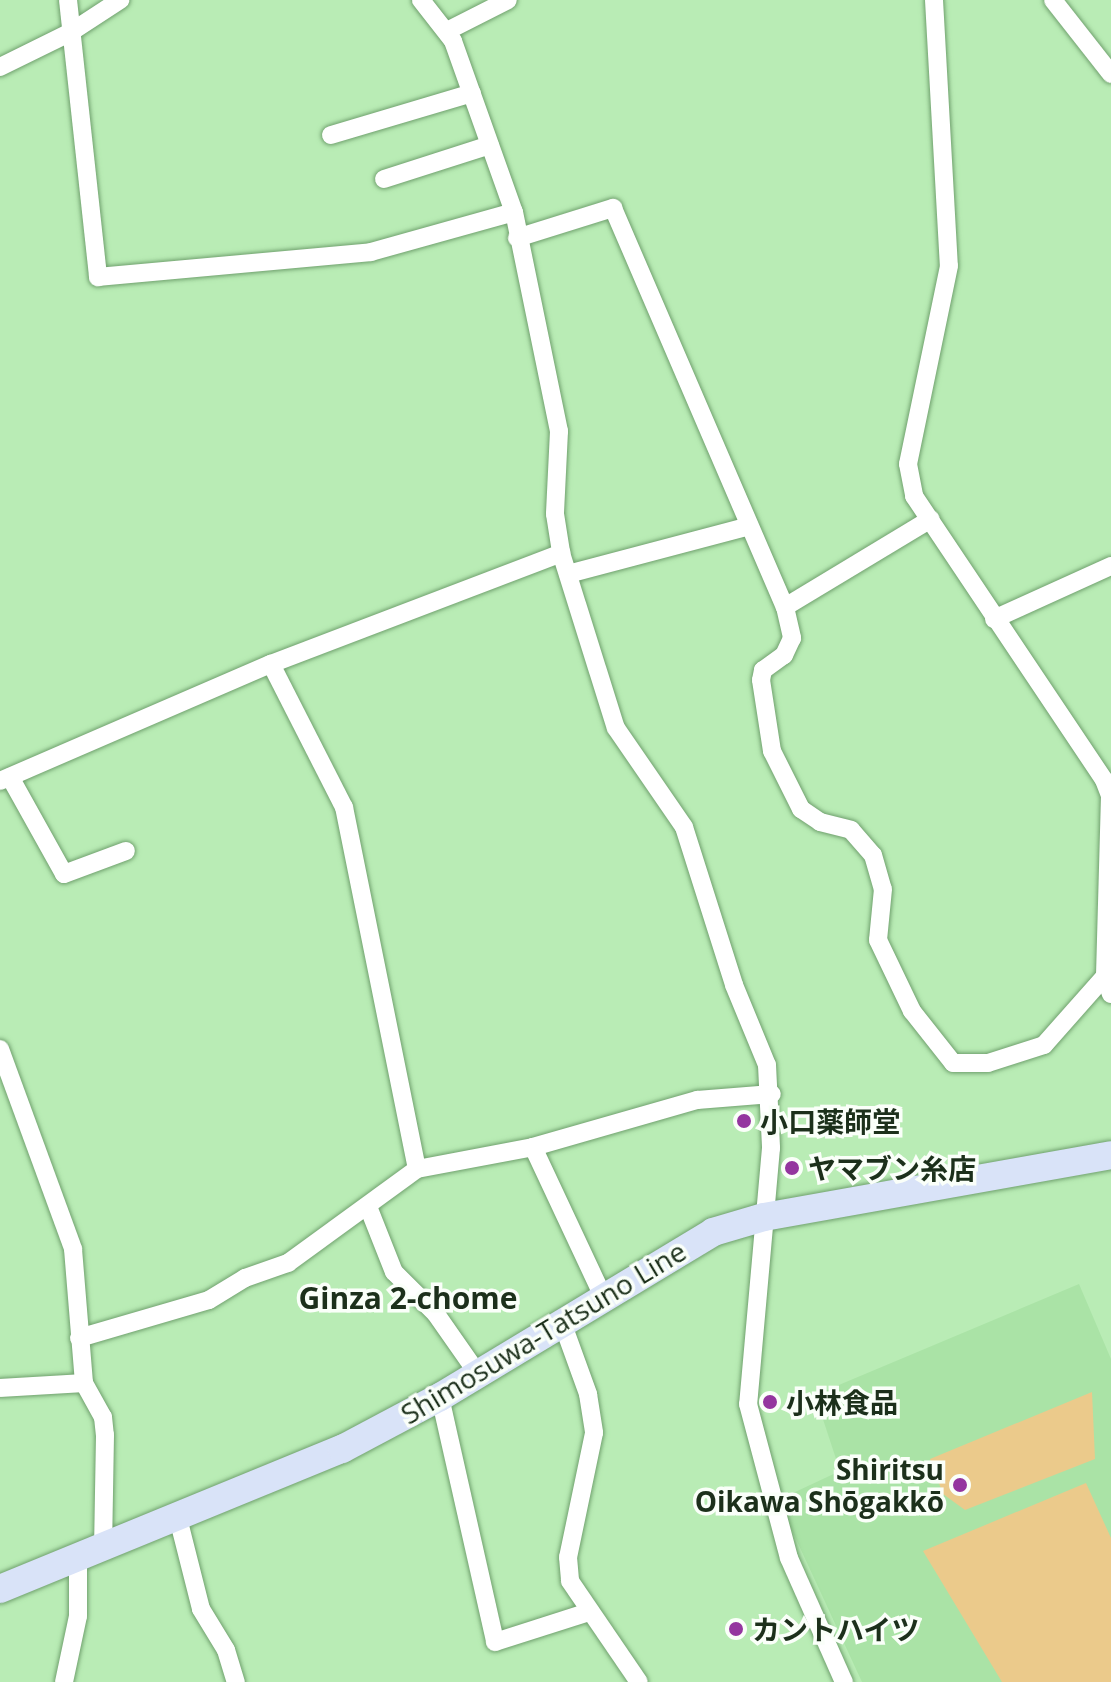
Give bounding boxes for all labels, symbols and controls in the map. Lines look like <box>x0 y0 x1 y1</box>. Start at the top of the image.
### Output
place label: 小口薬師堂 <box>760 1104 900 1138</box>
marker: 小口薬師堂 <box>735 1112 753 1130</box>
place label: ヤマブン糸店 <box>808 1151 976 1185</box>
marker: ヤマブン糸店 <box>783 1159 801 1177</box>
street label: Shimosuwa-Tatsuno Line <box>394 1234 692 1430</box>
district label: Ginza 2-chome <box>299 1280 517 1316</box>
place label: 小林食品 <box>786 1385 898 1419</box>
marker: 小林食品 <box>761 1393 779 1411</box>
place label: Shiritsu Oikawa Shōgakkō <box>695 1452 944 1518</box>
marker: Shiritsu Oikawa Shōgakkō <box>951 1476 969 1494</box>
place label: カントハイツ <box>752 1612 920 1646</box>
marker: カントハイツ <box>727 1620 745 1638</box>

